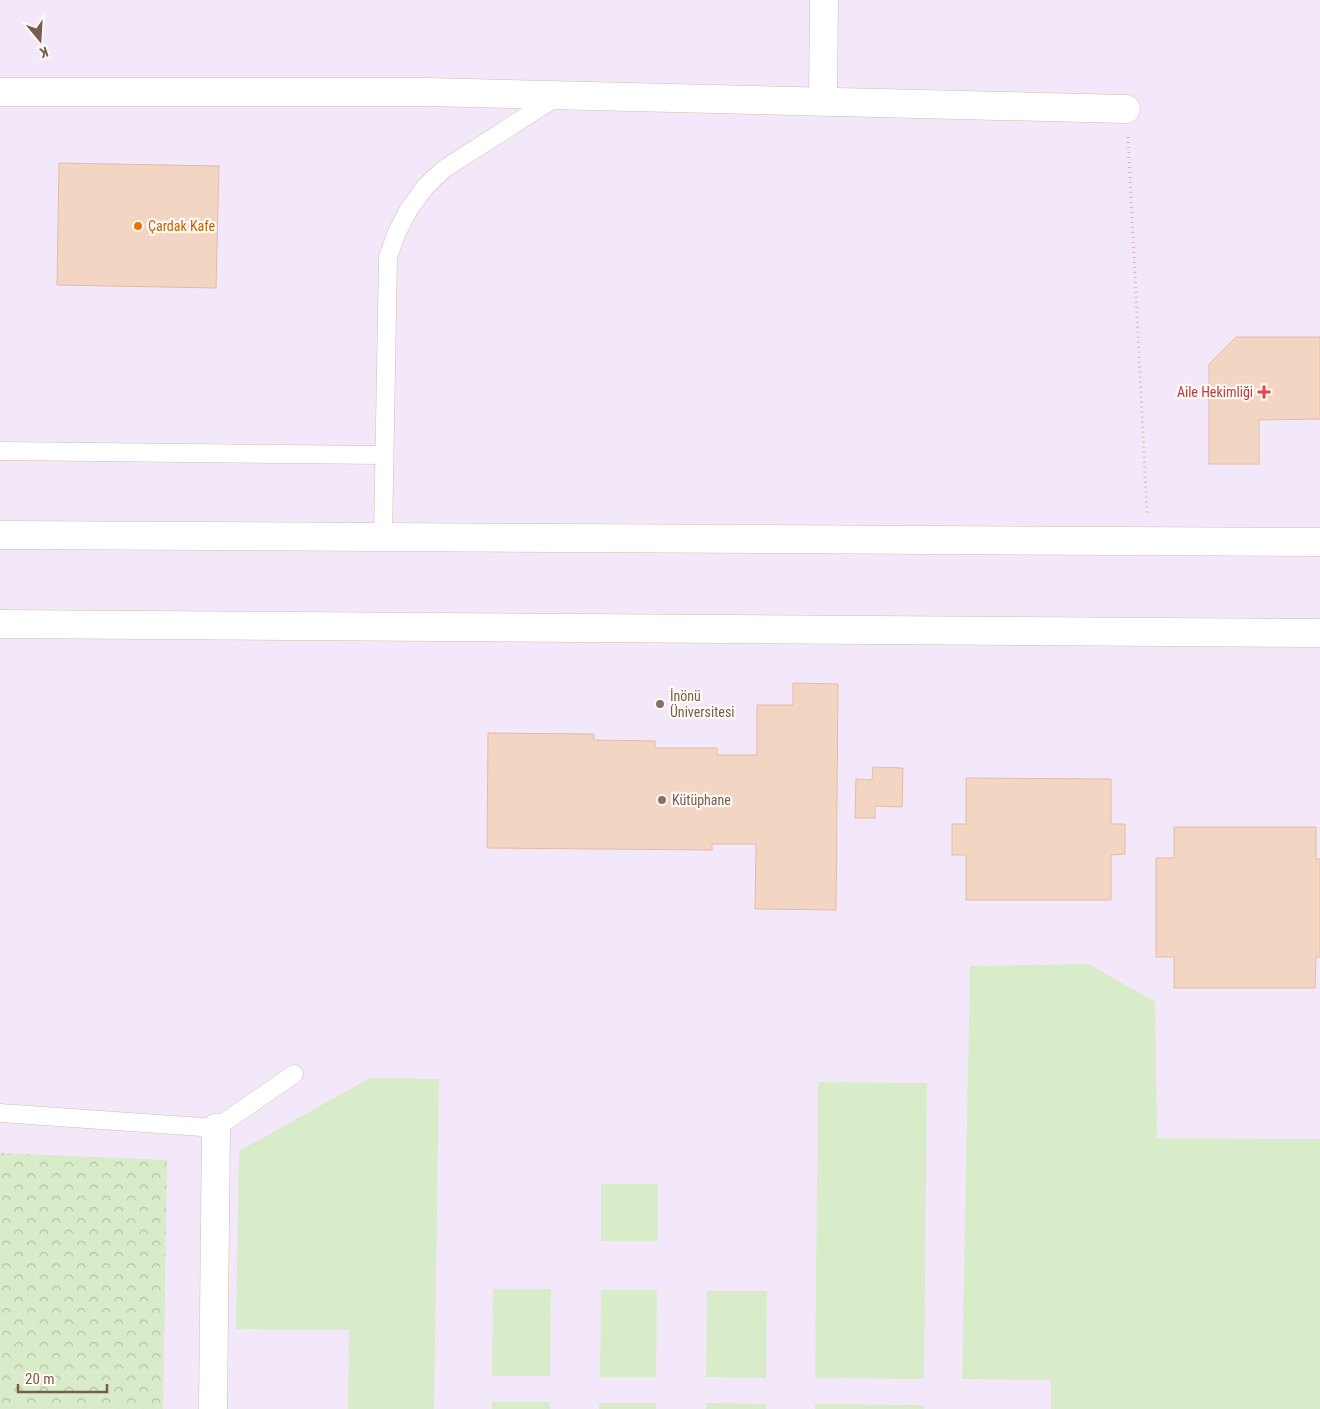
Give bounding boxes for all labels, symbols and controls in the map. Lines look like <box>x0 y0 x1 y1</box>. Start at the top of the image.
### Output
north arrow <box>15 15 65 65</box>
text: K <box>38 44 50 61</box>
place label: Çardak Kafe <box>148 218 216 234</box>
marker: Çardak Kafe <box>132 220 144 232</box>
place label: Aile Hekimliği <box>1177 384 1253 400</box>
marker: Aile Hekimliği <box>1257 385 1271 399</box>
place label: İnönü Üniversitesi <box>670 688 734 720</box>
marker: İnönü Üniversitesi <box>654 698 666 710</box>
place label: Kütüphane <box>672 792 731 808</box>
marker: Kütüphane <box>656 794 668 806</box>
scale bar <box>18 1362 106 1394</box>
text: 20 m <box>25 1370 55 1388</box>

